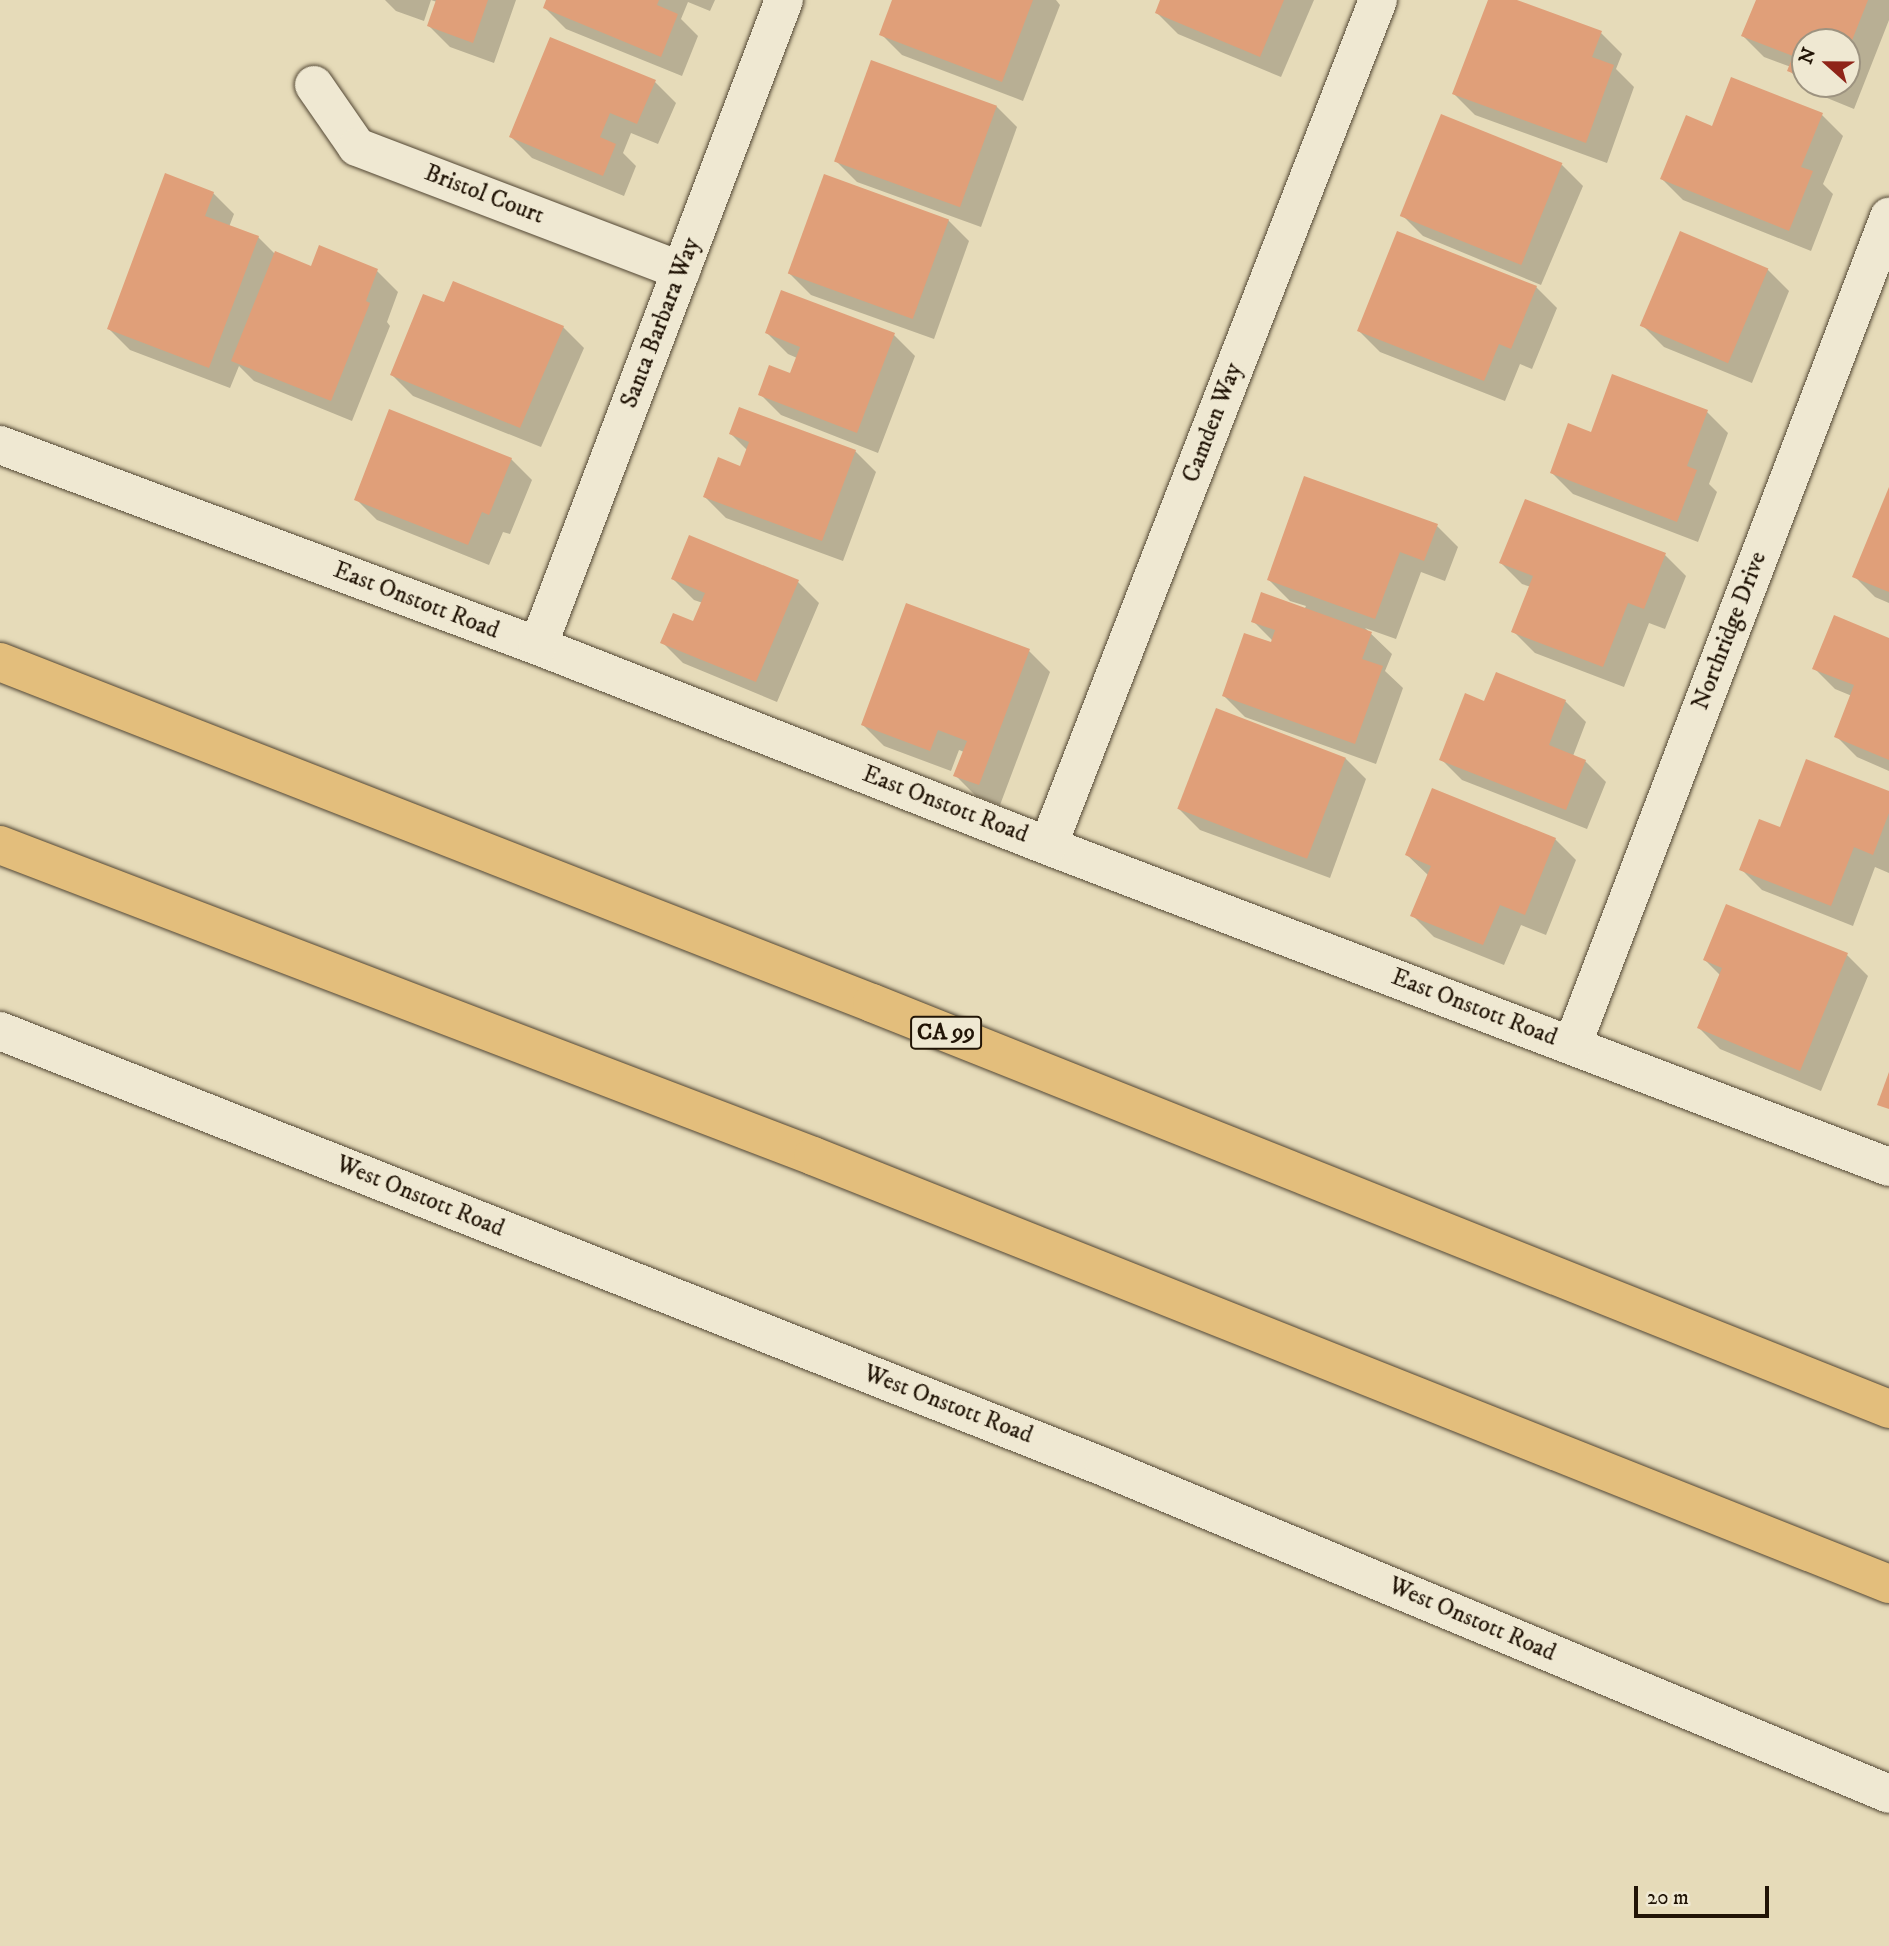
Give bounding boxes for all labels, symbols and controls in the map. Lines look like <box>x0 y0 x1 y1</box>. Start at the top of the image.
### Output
north arrow <box>1791 28 1861 98</box>
text: N <box>1794 45 1821 67</box>
street label: Bristol Court <box>420 159 548 231</box>
street label: Santa Barbara Way <box>615 234 707 412</box>
street label: Camden Way <box>1177 359 1249 487</box>
street label: Northridge Drive <box>1687 548 1773 714</box>
street label: East Onstott Road <box>329 556 503 646</box>
street label: East Onstott Road <box>858 760 1032 850</box>
street label: East Onstott Road <box>1387 963 1561 1053</box>
road number: CA 99 <box>909 1014 983 1052</box>
street label: West Onstott Road <box>332 1150 508 1244</box>
street label: West Onstott Road <box>859 1360 1037 1450</box>
street label: West Onstott Road <box>1384 1572 1560 1668</box>
scale bar <box>1637 1872 1772 1916</box>
text: 20 m <box>1647 1885 1689 1911</box>

